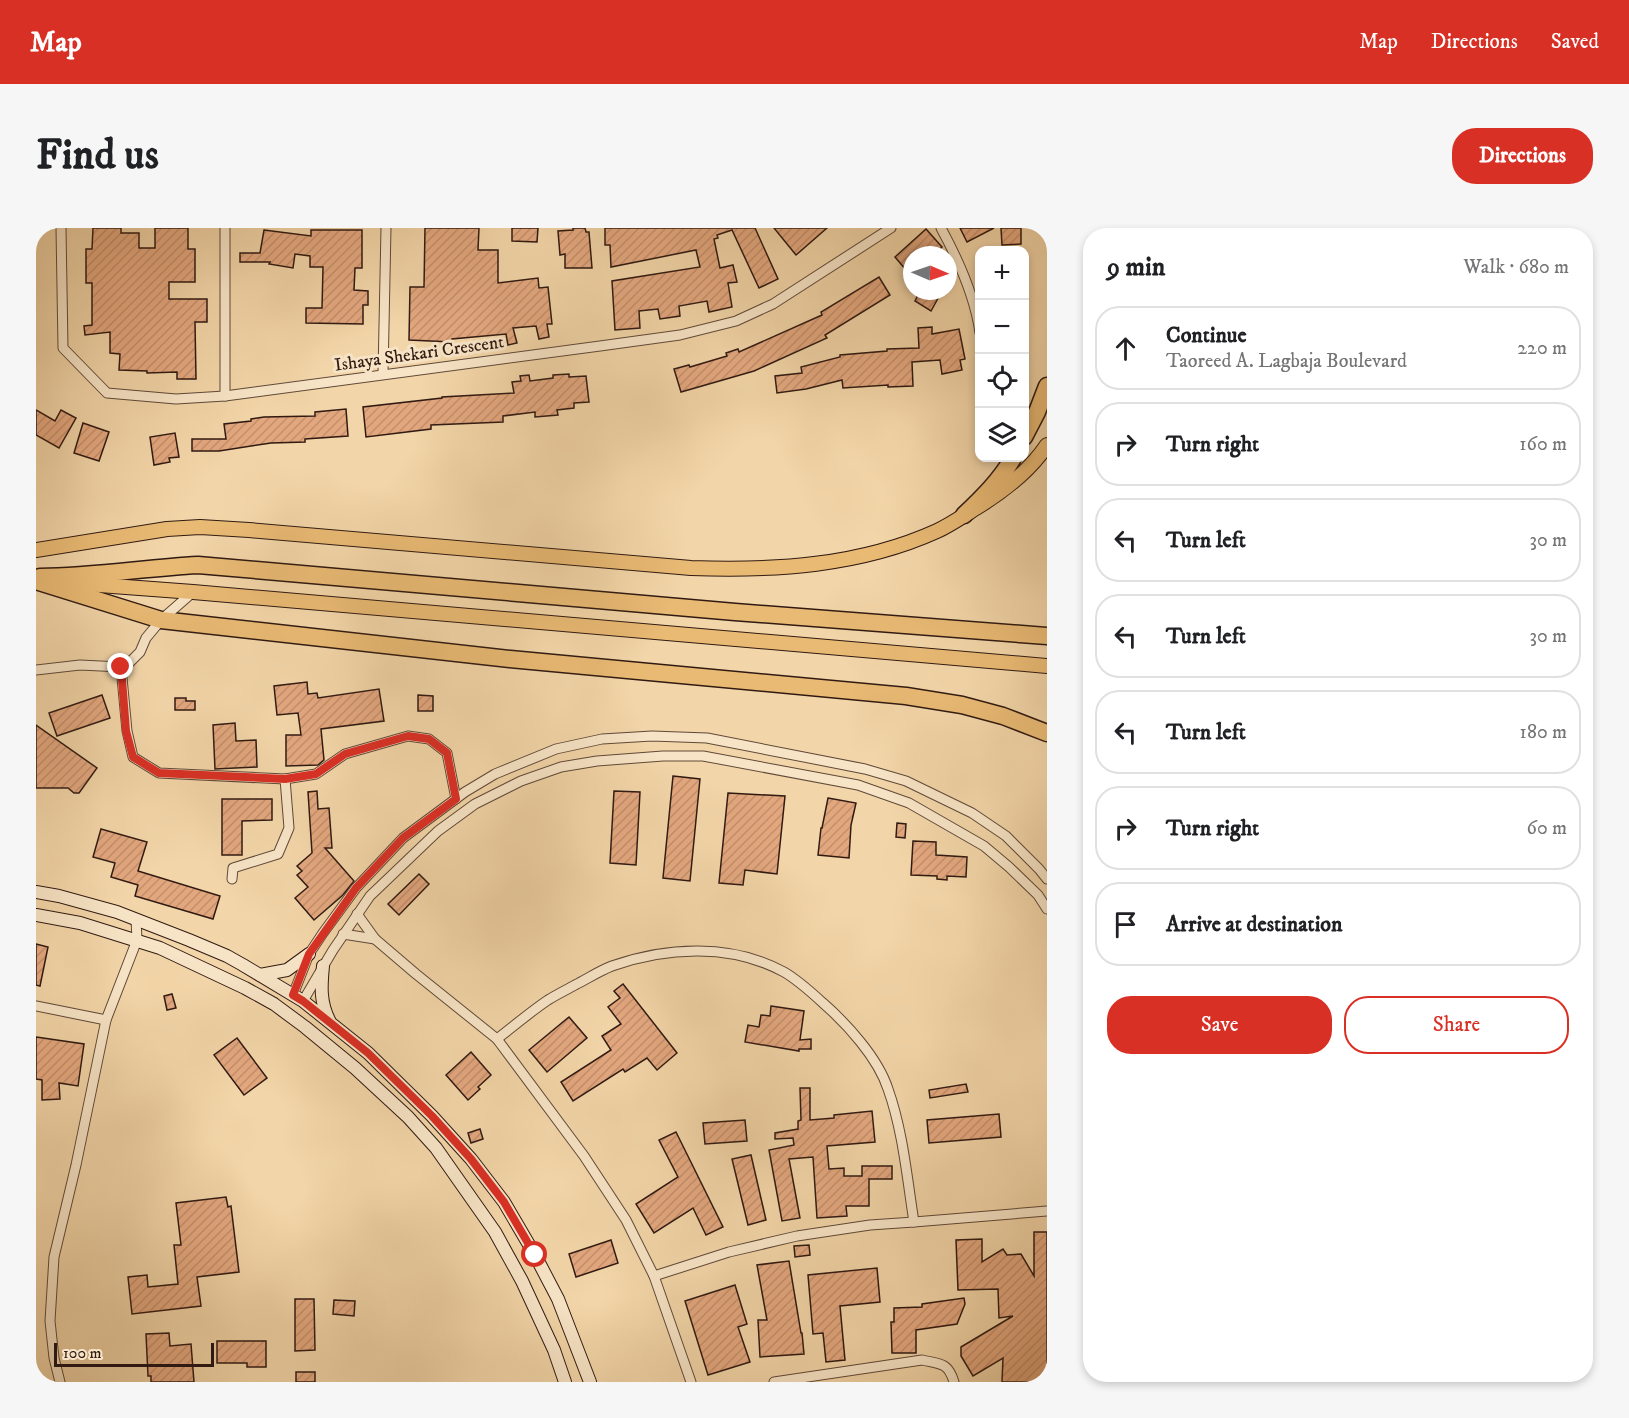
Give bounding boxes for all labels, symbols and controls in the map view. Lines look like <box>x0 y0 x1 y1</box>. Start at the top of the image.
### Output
text: Map <box>30 25 82 60</box>
text: Map <box>1359 29 1398 55</box>
text: Directions <box>1431 29 1518 55</box>
text: Saved <box>1551 29 1599 55</box>
button: Directions <box>1452 128 1593 184</box>
text: Find us <box>36 130 159 182</box>
north arrow <box>903 246 957 300</box>
map controls <box>975 246 1029 462</box>
button: + <box>975 246 1029 300</box>
text: 9 min <box>1107 251 1165 284</box>
text: Walk · 680 m <box>1464 255 1569 280</box>
button: − <box>975 300 1029 354</box>
text: Continue <box>1166 322 1247 349</box>
street label: Ishaya Shekari Crescent <box>333 331 505 377</box>
icon: ahead <box>1109 332 1142 365</box>
text: 220 m <box>1517 336 1567 361</box>
text: Taoreed A. Lagbaja Boulevard <box>1166 349 1407 374</box>
button: locate <box>975 354 1029 408</box>
button: layers <box>975 408 1029 462</box>
icon: right <box>1109 428 1142 461</box>
text: Turn right <box>1166 431 1259 458</box>
text: 160 m <box>1519 432 1567 457</box>
icon: left <box>1109 524 1142 557</box>
text: Turn left <box>1166 527 1246 554</box>
text: 30 m <box>1529 528 1567 553</box>
icon: left <box>1109 620 1142 653</box>
text: Turn left <box>1166 623 1246 650</box>
text: 30 m <box>1529 624 1567 649</box>
route end <box>107 653 133 679</box>
icon: left <box>1109 716 1142 749</box>
text: Turn left <box>1166 719 1246 746</box>
text: 180 m <box>1520 720 1567 745</box>
icon: right <box>1109 812 1142 845</box>
text: Turn right <box>1166 815 1259 842</box>
text: 60 m <box>1527 816 1567 841</box>
icon: arrive <box>1109 908 1142 941</box>
text: Arrive at destination <box>1166 911 1343 938</box>
button: Save <box>1107 996 1332 1054</box>
button: Share <box>1344 996 1569 1054</box>
route start <box>521 1241 547 1267</box>
scale bar <box>54 1340 214 1368</box>
text: 100 m <box>63 1343 102 1363</box>

